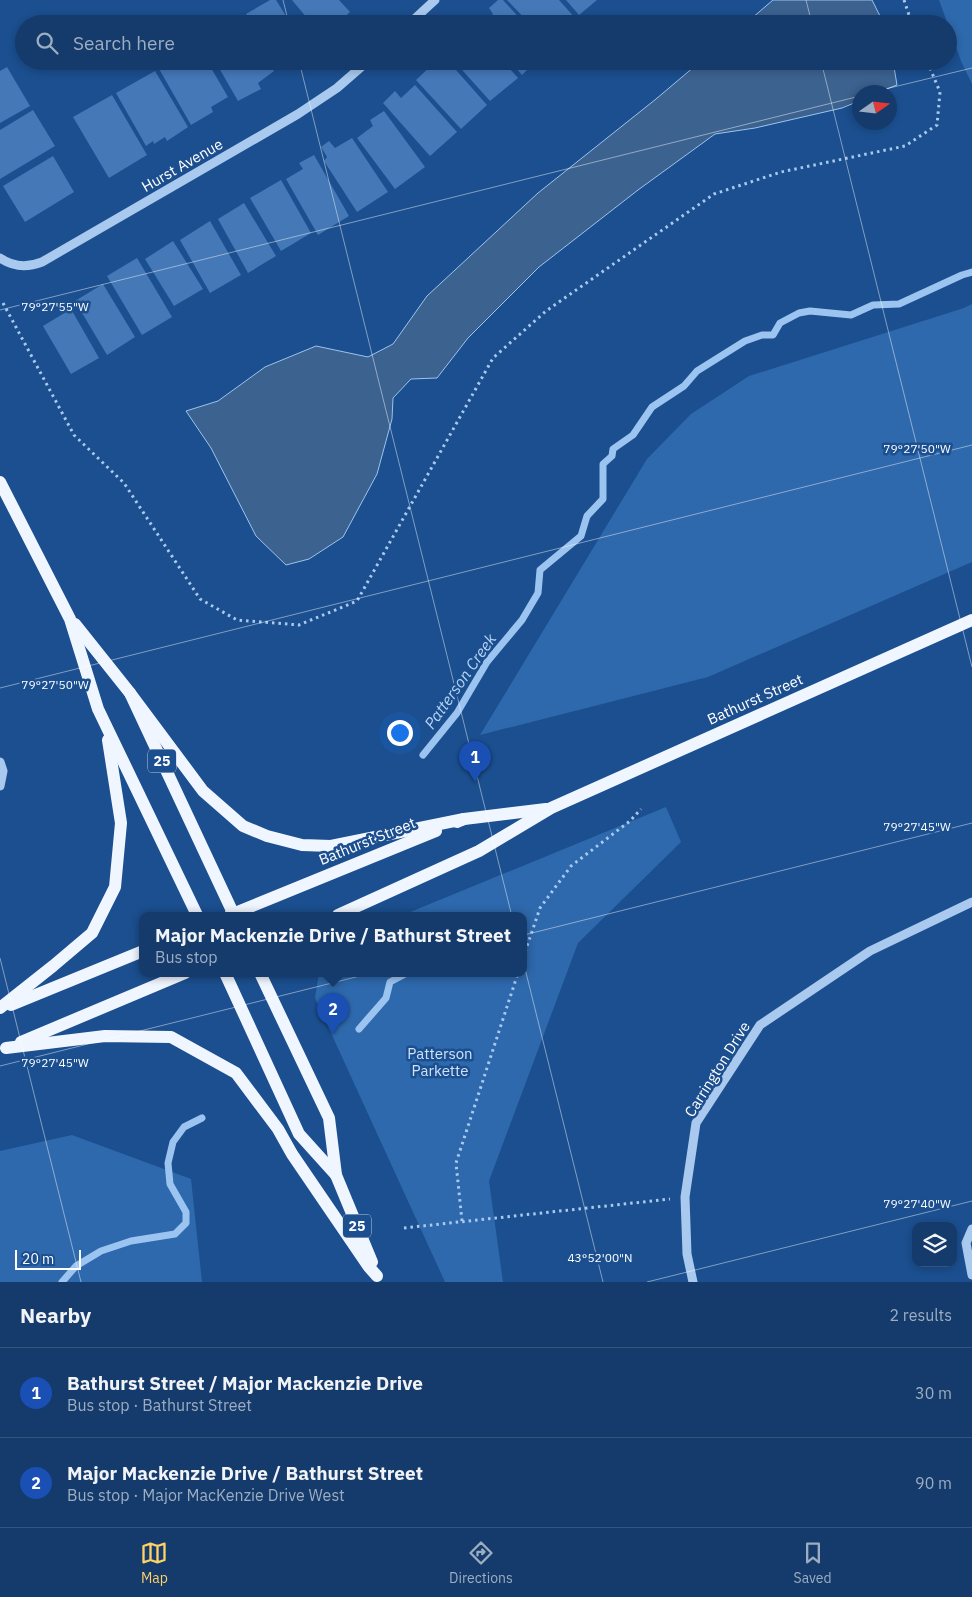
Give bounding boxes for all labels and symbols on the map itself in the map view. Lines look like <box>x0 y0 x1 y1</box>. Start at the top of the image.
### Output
north arrow <box>852 85 897 130</box>
street label: Hurst Avenue <box>138 134 226 196</box>
text: 79°27'55"W <box>21 299 89 314</box>
text: 79°27'50"W <box>883 441 951 456</box>
water label: Patterson Creek <box>420 629 501 733</box>
street label: Bathurst Street <box>704 669 806 729</box>
text: 79°27'50"W <box>21 677 89 692</box>
your location <box>387 720 413 746</box>
pin: 1 <box>459 741 491 782</box>
road number: 25 <box>148 749 176 772</box>
street label: Bathurst Street <box>316 813 418 869</box>
text: 79°27'45"W <box>883 819 951 834</box>
pin: 2 <box>317 993 349 1034</box>
street label: Carrington Drive <box>680 1018 754 1120</box>
park label: Patterson Parkette <box>407 1044 473 1080</box>
text: 79°27'45"W <box>21 1055 89 1070</box>
text: 79°27'40"W <box>883 1196 951 1211</box>
road number: 25 <box>343 1214 371 1238</box>
scale bar <box>15 1247 81 1270</box>
text: 43°52'00"N <box>567 1250 633 1265</box>

